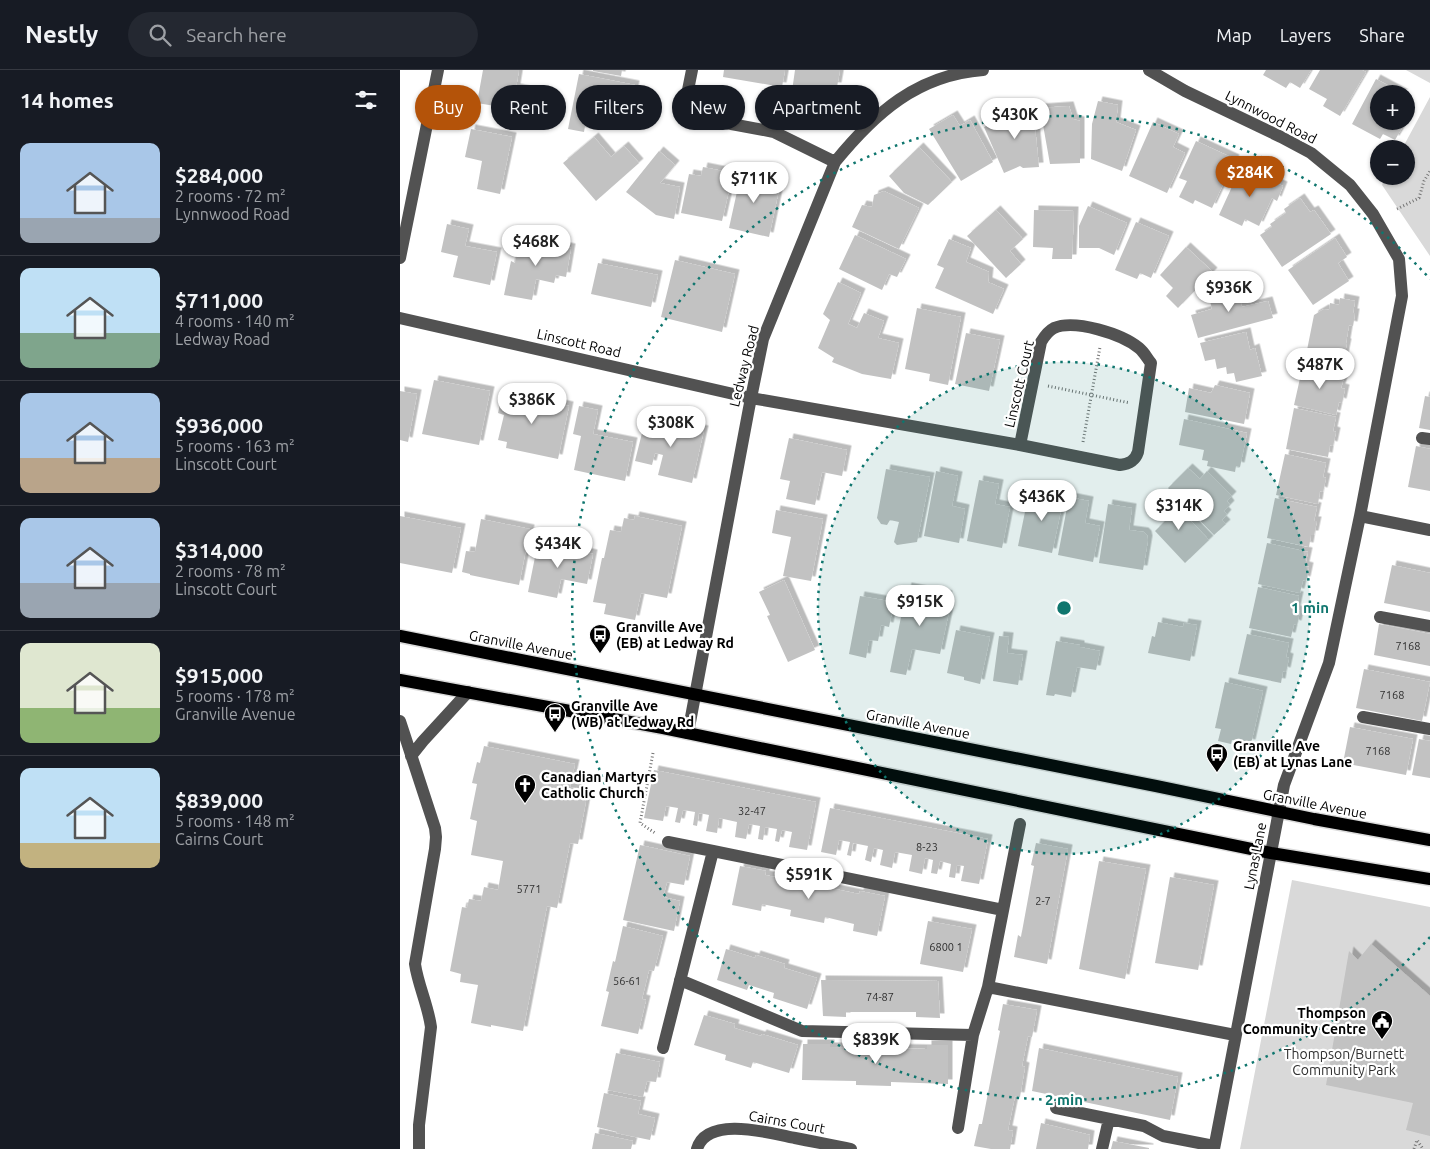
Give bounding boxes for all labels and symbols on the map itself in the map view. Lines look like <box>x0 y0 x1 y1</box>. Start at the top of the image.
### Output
street label: Lynnwood Road <box>1223 87 1319 147</box>
pin: $430K <box>980 98 1050 140</box>
pin: $284K <box>1215 156 1285 198</box>
pin: $711K <box>719 162 789 204</box>
pin: $468K <box>501 224 571 267</box>
pin: $936K <box>1194 270 1264 313</box>
street label: Ledway Road <box>726 324 762 408</box>
street label: Linscott Road <box>535 326 623 360</box>
street label: Linscott Court <box>1001 338 1037 429</box>
pin: $487K <box>1285 348 1355 390</box>
pin: $386K <box>497 382 567 425</box>
pin: $308K <box>636 406 706 448</box>
pin: $436K <box>1007 480 1077 522</box>
pin: $314K <box>1144 488 1214 531</box>
pin: $434K <box>523 526 593 569</box>
pin: $915K <box>885 584 955 627</box>
centre of rings <box>1055 599 1073 617</box>
text: 1 min <box>1291 599 1329 616</box>
place label: Granville Ave (EB) at Ledway Rd <box>616 619 734 651</box>
bus stop icon: Granville Ave (EB) at Ledway Rd <box>588 623 612 654</box>
street label: Granville Avenue <box>468 627 574 663</box>
house number: 7168 <box>1396 640 1420 652</box>
house number: 7168 <box>1380 689 1404 701</box>
place label: Granville Ave (WB) at Ledway Rd <box>571 698 694 730</box>
bus stop icon: Granville Ave (WB) at Ledway Rd <box>543 702 567 733</box>
street label: Granville Avenue <box>865 706 971 742</box>
place label: Granville Ave (EB) at Lynas Lane <box>1233 738 1352 770</box>
bus stop icon: Granville Ave (EB) at Lynas Lane <box>1205 742 1229 773</box>
house number: 7168 <box>1366 745 1390 757</box>
place label: Canadian Martyrs Catholic Church <box>541 769 657 801</box>
church icon: Canadian Martyrs Catholic Church <box>513 773 537 804</box>
street label: Granville Avenue <box>1262 786 1368 822</box>
house number: 32-47 <box>738 805 766 817</box>
street label: Lynas Lane <box>1241 821 1269 891</box>
house number: 8-23 <box>916 841 938 853</box>
pin: $591K <box>774 858 844 900</box>
house number: 5771 <box>517 883 541 895</box>
house number: 2-7 <box>1035 895 1051 907</box>
house number: 6800 1 <box>929 941 963 953</box>
house number: 56-61 <box>613 975 641 987</box>
house number: 74-87 <box>866 991 894 1003</box>
place label: Thompson Community Centre <box>1243 1005 1366 1037</box>
public building icon: Thompson Community Centre <box>1370 1009 1394 1040</box>
pin: $839K <box>841 1022 911 1065</box>
park label: Thompson/Burnett Community Park <box>1284 1046 1405 1078</box>
text: 2 min <box>1045 1091 1083 1108</box>
street label: Cairns Court <box>748 1107 827 1137</box>

